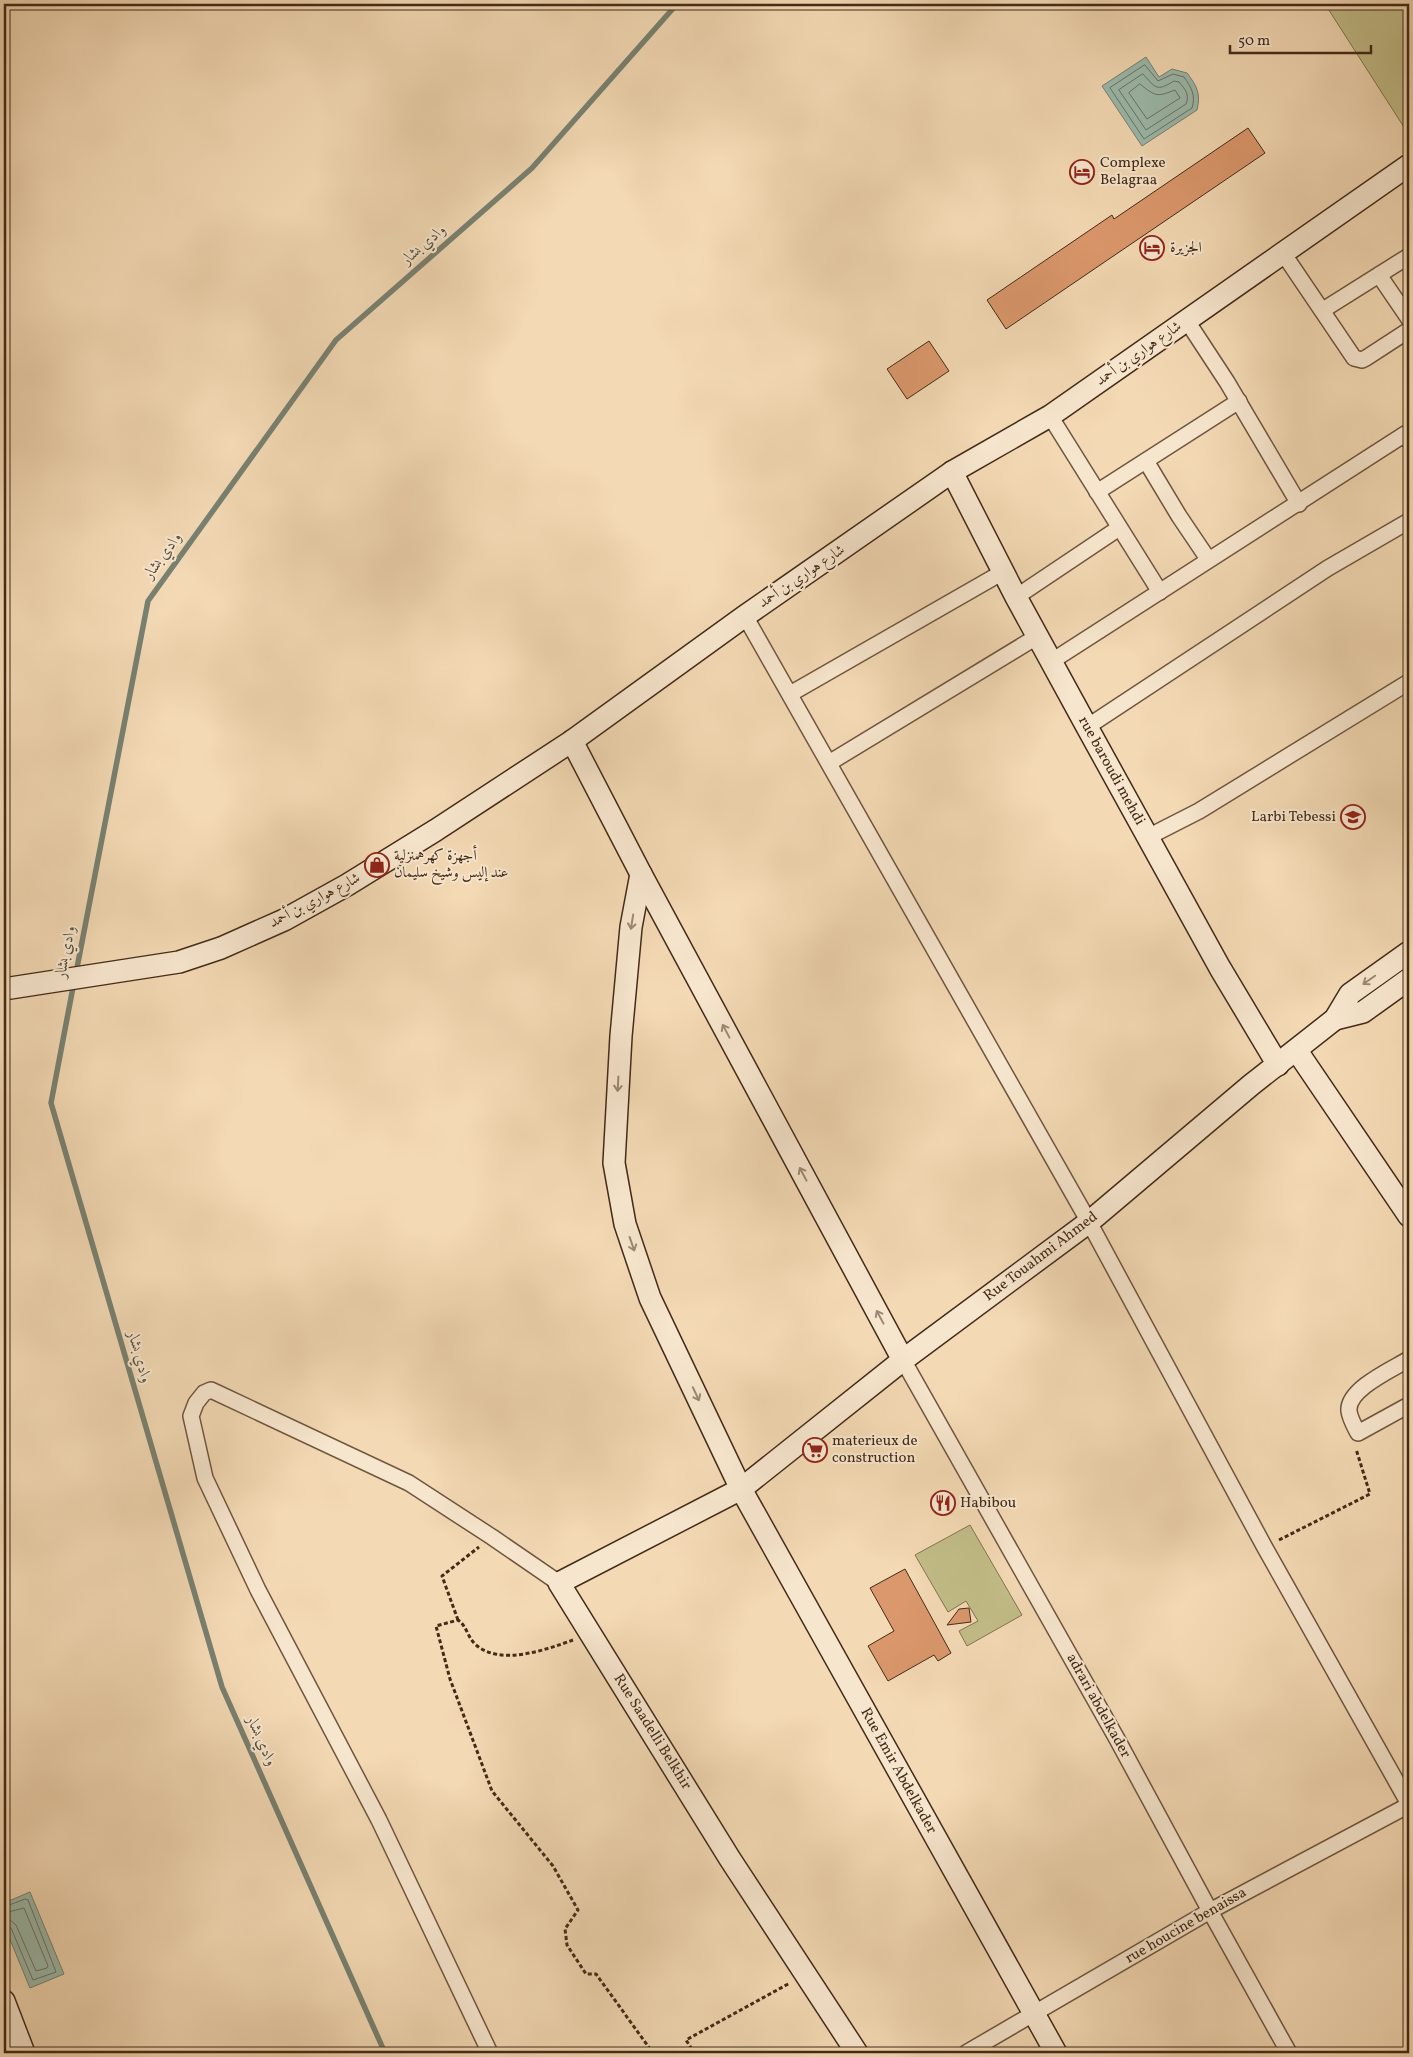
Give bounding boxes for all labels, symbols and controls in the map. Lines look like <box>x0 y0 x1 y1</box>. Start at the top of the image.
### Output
scale bar <box>1230 22 1372 54</box>
text: 50 m <box>1238 31 1270 52</box>
place label: Complexe Belagraa <box>1100 153 1166 191</box>
hotel icon: Complexe Belagraa <box>1069 159 1095 185</box>
water label: وادي بشار <box>396 219 451 272</box>
hotel icon: الجزيرة <box>1139 235 1165 261</box>
place label: الجزيرة <box>1170 238 1202 259</box>
street label: شارع هواري بن أحمد <box>1091 315 1187 392</box>
water label: وادي بشار <box>138 528 188 585</box>
street label: شارع هواري بن أحمد <box>753 539 850 615</box>
street label: rue baroudi mehdi <box>1072 713 1150 829</box>
school or university icon: Larbi Tebessi <box>1340 804 1366 830</box>
place label: Larbi Tebessi <box>1251 807 1336 828</box>
place label: أجهزة كهرهمنزلية عند إليس وشيخ سليمان <box>394 844 508 886</box>
shop icon: أجهزة كهرهمنزلية عند إليس وشيخ سليمان <box>364 852 390 878</box>
street label: شارع هواري بن أحمد <box>265 866 365 935</box>
one-way arrow <box>626 914 636 930</box>
water label: وادي بشار <box>50 924 82 981</box>
one-way arrow <box>1363 975 1377 985</box>
one-way arrow <box>720 1024 730 1039</box>
one-way arrow <box>614 1076 623 1092</box>
one-way arrow <box>798 1167 807 1182</box>
street label: Rue Touahmi Ahmed <box>980 1207 1102 1307</box>
one-way arrow <box>628 1236 637 1252</box>
one-way arrow <box>875 1310 884 1325</box>
water label: وادي بشار <box>121 1327 157 1386</box>
one-way arrow <box>691 1386 701 1401</box>
place label: materieux de construction <box>832 1431 918 1469</box>
supermarket icon: materieux de construction <box>802 1437 828 1463</box>
restaurant icon: Habibou <box>930 1490 956 1516</box>
place label: Habibou <box>960 1493 1016 1514</box>
street label: adrari abdelkader <box>1061 1650 1135 1762</box>
street label: Rue Saadelli Belkhir <box>608 1670 696 1794</box>
street label: Rue Emir Abdelkader <box>855 1704 941 1838</box>
water label: وادي بشار <box>240 1711 282 1770</box>
street label: rue houcine benaissa <box>1121 1883 1251 1969</box>

